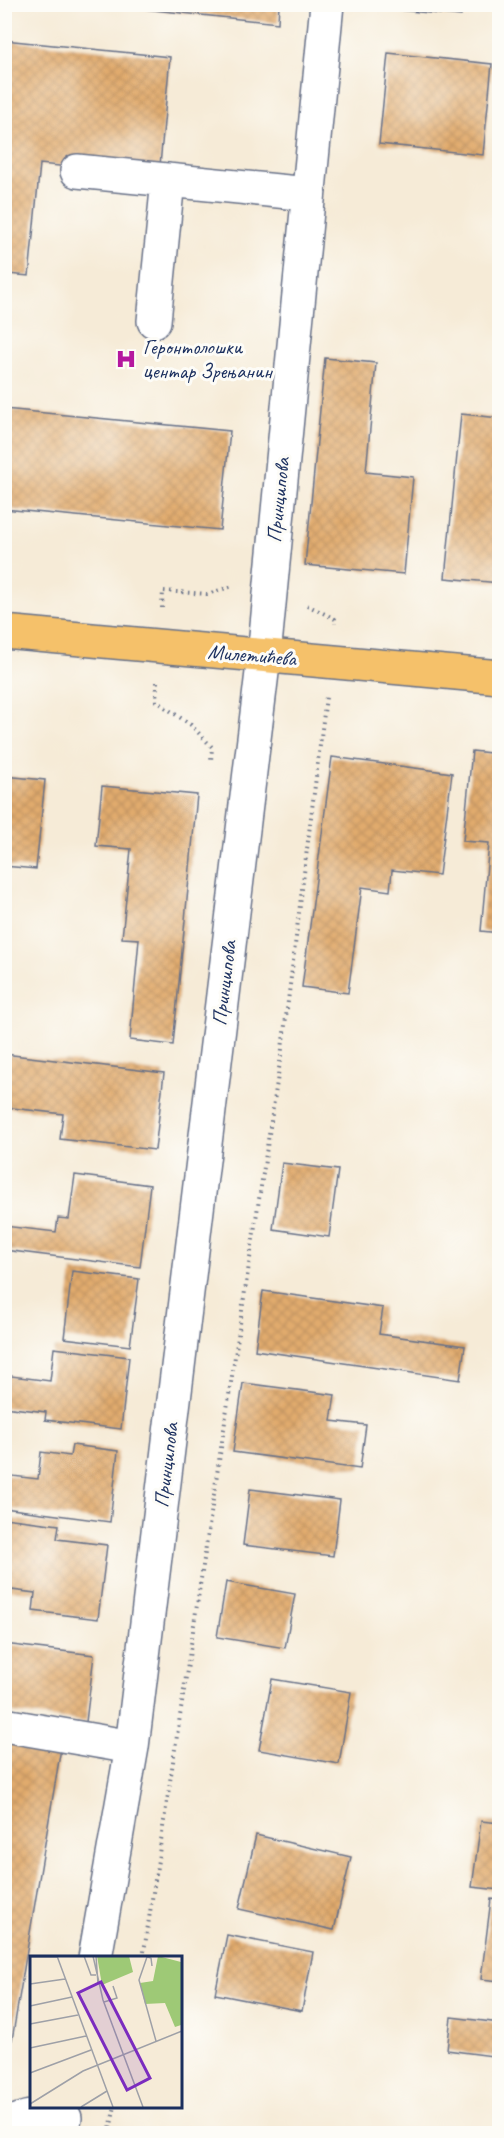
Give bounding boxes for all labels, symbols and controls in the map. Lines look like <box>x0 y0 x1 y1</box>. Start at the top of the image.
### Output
place label: Геронтолошки центар Зрењанин <box>143 334 273 384</box>
hospital icon: Геронтолошки центар Зрењанин <box>114 347 138 371</box>
street label: Принципова <box>261 454 296 544</box>
street label: Милетићева <box>207 638 299 672</box>
street label: Принципова <box>206 937 242 1027</box>
street label: Принципова <box>148 1419 184 1509</box>
inset map <box>30 1956 182 2108</box>

